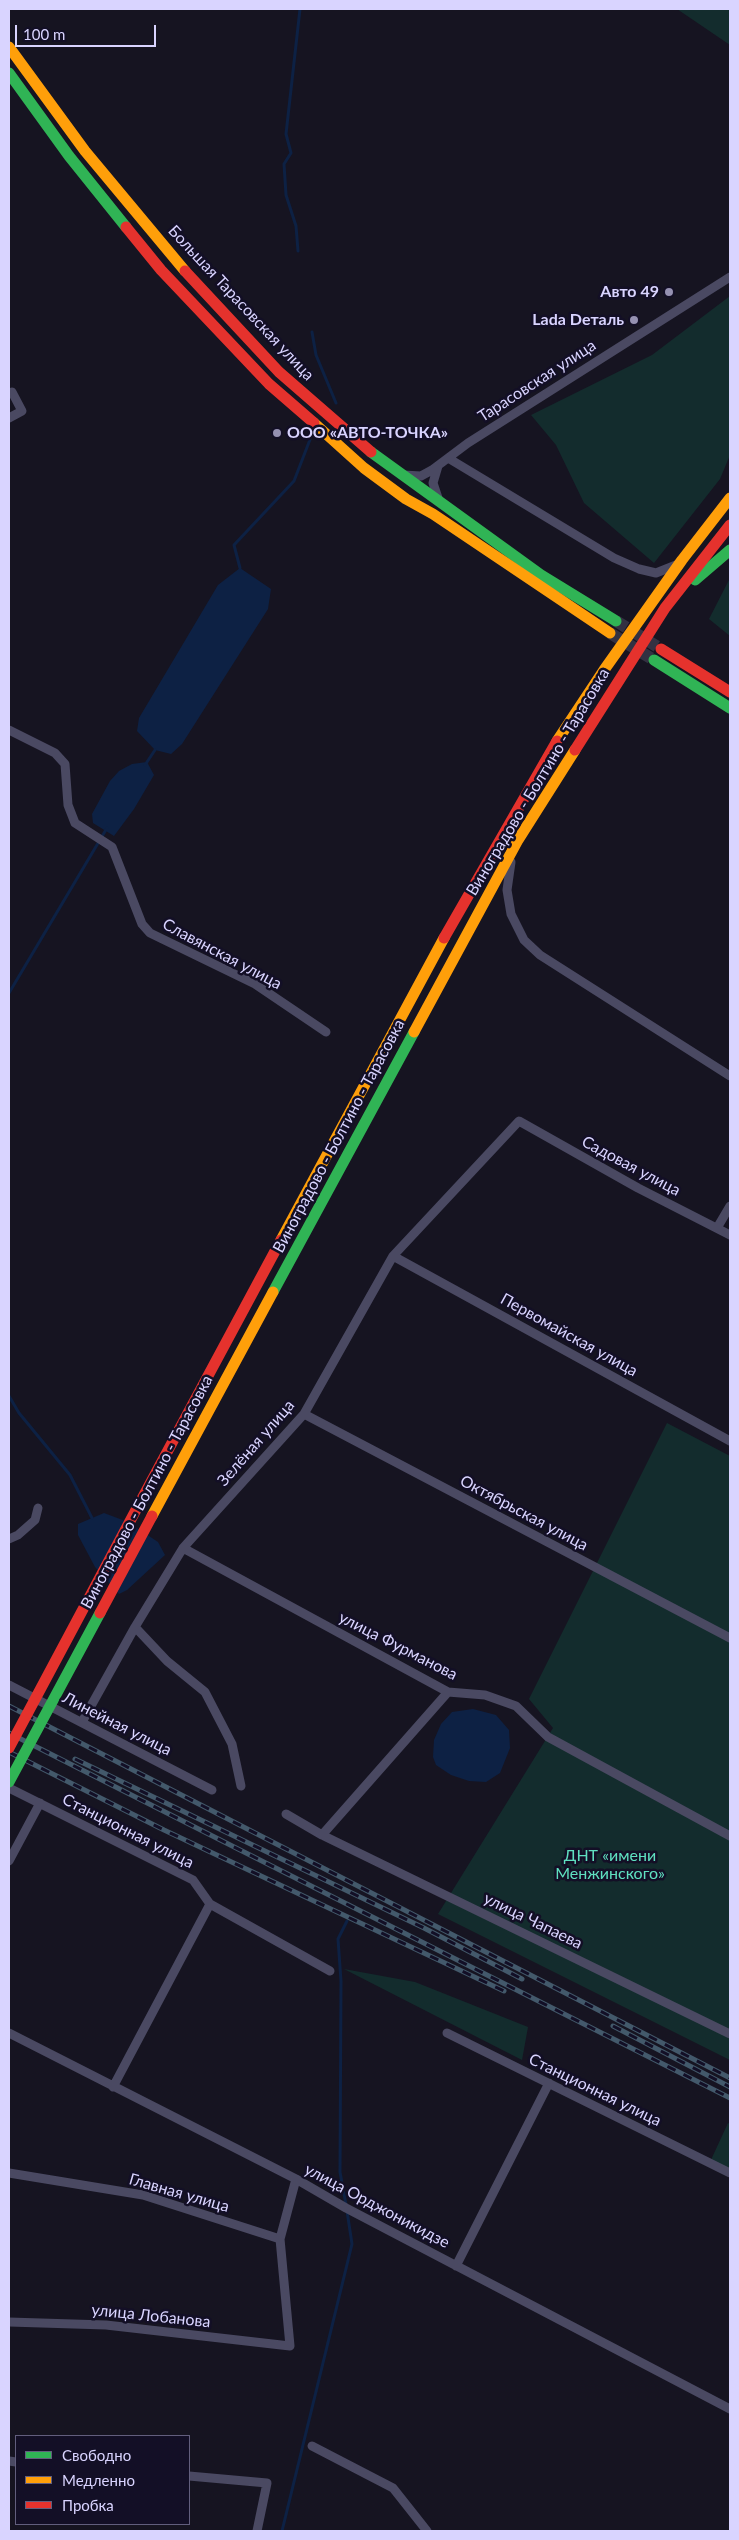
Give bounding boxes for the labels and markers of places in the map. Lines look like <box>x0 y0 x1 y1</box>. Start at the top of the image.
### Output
place label: Авто 49 <box>600 282 659 302</box>
marker: Авто 49 <box>663 286 675 298</box>
place label: Lada Dеталь <box>532 310 624 330</box>
marker: Lada Dеталь <box>628 314 640 326</box>
place label: ООО «АВТО-ТОЧКА» <box>287 423 448 443</box>
marker: ООО «АВТО-ТОЧКА» <box>271 427 283 439</box>

